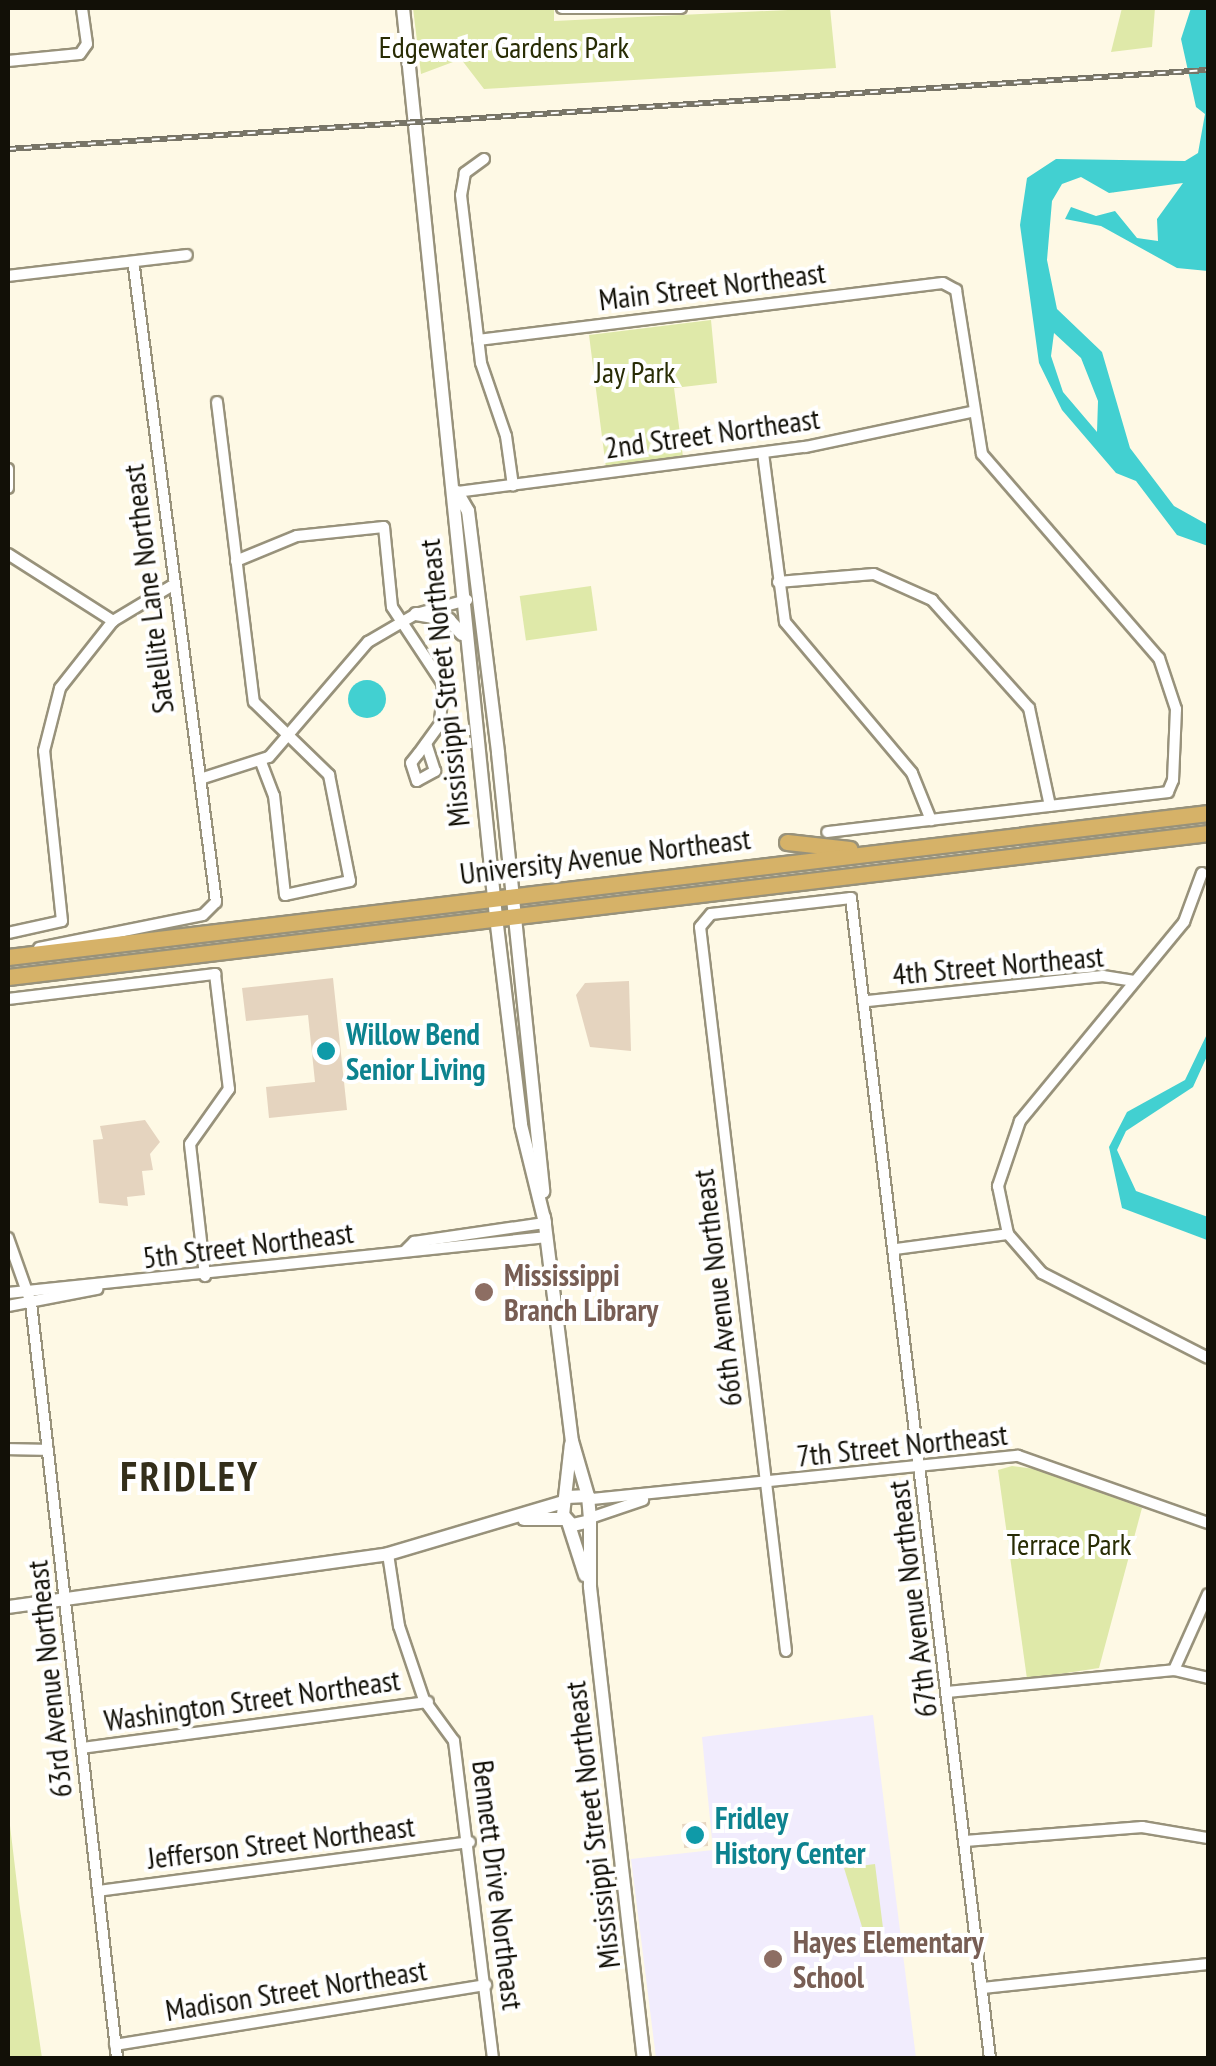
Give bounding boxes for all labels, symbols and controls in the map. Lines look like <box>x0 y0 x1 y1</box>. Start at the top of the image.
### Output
park label: Edgewater Gardens Park <box>379 29 629 65</box>
street label: Main Street Northeast <box>597 254 827 318</box>
park label: Jay Park <box>594 354 676 390</box>
street label: 2nd Street Northeast <box>602 400 822 466</box>
street label: Satellite Lane Northeast <box>115 462 181 716</box>
street label: Mississippi Street Northeast <box>411 537 477 829</box>
street label: University Avenue Northeast <box>457 820 753 892</box>
street label: 4th Street Northeast <box>891 938 1105 992</box>
place label: Willow Bend Senior Living <box>346 1016 485 1086</box>
marker: Willow Bend Senior Living <box>315 1040 337 1062</box>
street label: 66th Avenue Northeast <box>685 1167 749 1409</box>
street label: 5th Street Northeast <box>141 1214 355 1276</box>
place label: Mississippi Branch Library <box>504 1257 658 1328</box>
marker: Mississippi Branch Library <box>473 1281 495 1303</box>
street label: 7th Street Northeast <box>795 1416 1009 1474</box>
district label: FRIDLEY <box>120 1452 260 1500</box>
street label: 67th Avenue Northeast <box>880 1478 944 1720</box>
park label: Terrace Park <box>1007 1526 1131 1562</box>
street label: 63rd Avenue Northeast <box>19 1558 79 1800</box>
street label: Washington Street Northeast <box>102 1661 402 1739</box>
street label: Mississippi Street Northeast <box>557 1679 627 1971</box>
street label: Bennett Drive Northeast <box>465 1758 531 2012</box>
place label: Fridley History Center <box>715 1800 867 1870</box>
street label: Jefferson Street Northeast <box>145 1808 417 1876</box>
marker: Fridley History Center <box>684 1824 706 1846</box>
place label: Hayes Elementary School <box>793 1924 984 1994</box>
marker: Hayes Elementary School <box>762 1948 784 1970</box>
street label: Madison Street Northeast <box>163 1952 429 2028</box>

